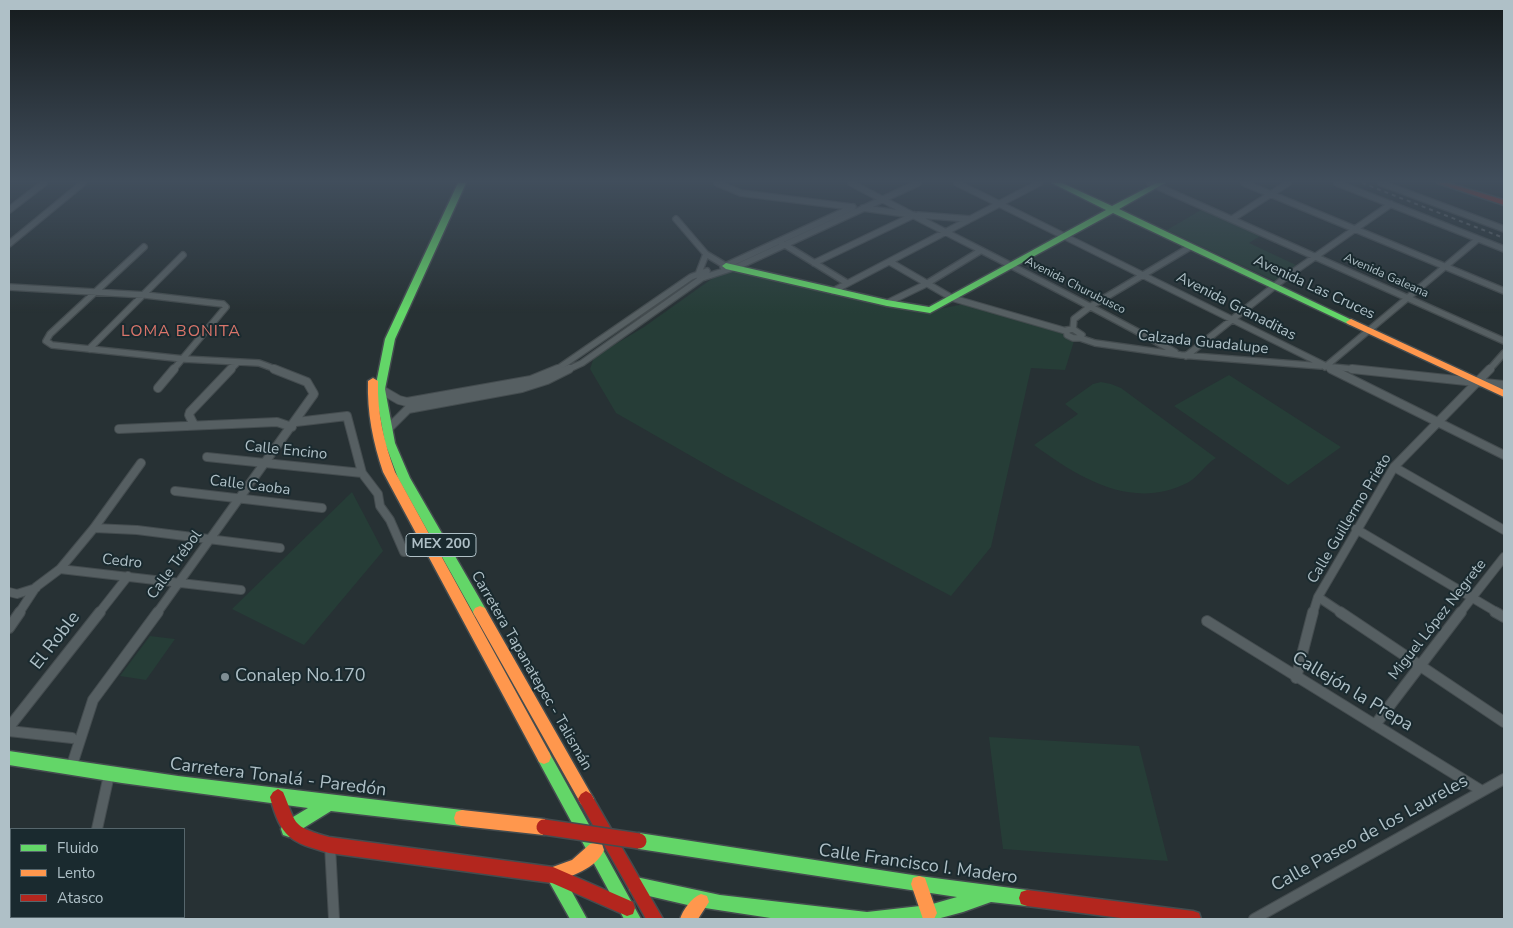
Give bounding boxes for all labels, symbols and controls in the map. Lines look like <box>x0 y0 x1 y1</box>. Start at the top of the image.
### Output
street label: Avenida Galeana <box>1341 251 1431 301</box>
street label: Avenida Las Cruces <box>1251 252 1377 324</box>
street label: Avenida Churubusco <box>1022 254 1128 318</box>
street label: Avenida Granaditas <box>1173 269 1299 345</box>
district label: LOMA BONITA <box>120 322 242 342</box>
street label: Calzada Guadalupe <box>1137 327 1269 359</box>
street label: Calle Encino <box>244 438 328 464</box>
street label: Calle Guillermo Prieto <box>1304 451 1396 587</box>
street label: Calle Caoba <box>209 472 291 500</box>
street label: Calle Trébol <box>144 527 206 603</box>
road number: MEX 200 <box>406 534 476 556</box>
street label: Cedro <box>101 551 143 573</box>
street label: Miguel López Negrete <box>1385 556 1491 684</box>
street label: Carretera Tapanatepec - Talismán <box>466 568 596 774</box>
street label: El Roble <box>27 608 85 674</box>
street label: Callejón la Prepa <box>1288 647 1416 737</box>
place label: Conalep No.170 <box>235 666 366 688</box>
marker: Conalep No.170 <box>219 671 231 683</box>
street label: Carretera Tonalá - Paredón <box>168 754 388 802</box>
street label: Calle Paseo de los Laureles <box>1268 771 1472 897</box>
legend <box>10 828 185 918</box>
text: Fluido <box>57 838 99 858</box>
street label: Calle Francisco I. Madero <box>817 840 1019 890</box>
text: Lento <box>57 863 95 883</box>
text: Atasco <box>57 888 103 908</box>

